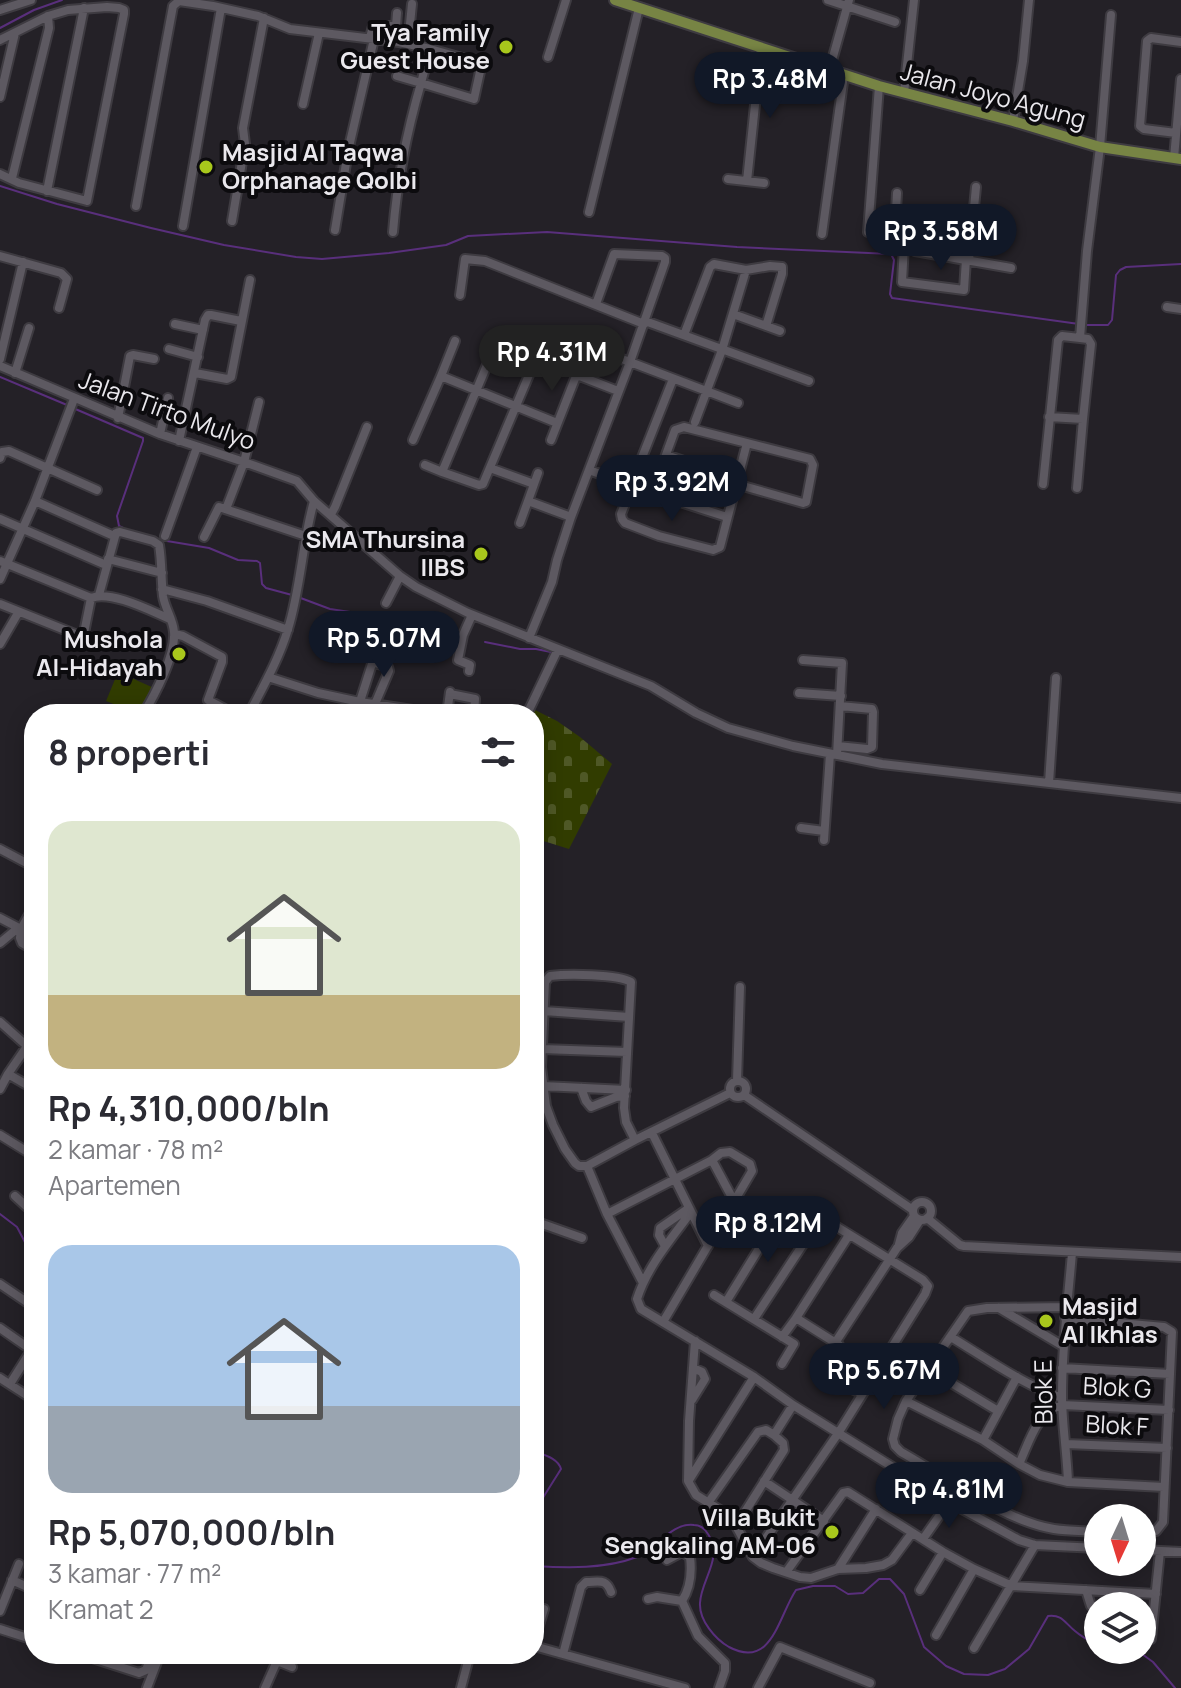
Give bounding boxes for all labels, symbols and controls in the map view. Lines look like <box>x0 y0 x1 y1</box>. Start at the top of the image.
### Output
place label: Tya Family Guest House <box>340 15 491 76</box>
marker: Tya Family Guest House <box>497 38 515 56</box>
pin: Rp 3.48M <box>687 52 853 120</box>
street label: Jalan Joyo Agung <box>897 54 1090 135</box>
text: Rp 3.48M <box>712 60 828 96</box>
place label: Masjid Al Taqwa Orphanage Qolbi <box>222 135 417 196</box>
marker: Masjid Al Taqwa Orphanage Qolbi <box>197 158 215 176</box>
pin: Rp 3.58M <box>858 204 1024 272</box>
text: Rp 3.58M <box>884 212 998 248</box>
pin: Rp 4.31M <box>469 325 635 393</box>
text: Rp 4.31M <box>497 333 607 369</box>
street label: Jalan Tirto Mulyo <box>75 362 260 457</box>
pin: Rp 3.92M <box>589 455 755 523</box>
text: Rp 3.92M <box>614 463 730 499</box>
place label: SMA Thursina IIBS <box>306 522 465 583</box>
marker: SMA Thursina IIBS <box>472 545 490 563</box>
pin: Rp 5.07M <box>301 611 467 679</box>
text: Rp 5.07M <box>327 619 441 655</box>
place label: Mushola Al-Hidayah <box>36 622 163 683</box>
marker: Mushola Al-Hidayah <box>170 645 188 663</box>
text: 8 properti <box>48 729 210 775</box>
icon: filters <box>476 730 520 774</box>
icon: home <box>212 873 356 1017</box>
text: Rp 4,310,000/bln <box>48 1085 329 1131</box>
text: 2 kamar · 78 m² <box>48 1131 223 1167</box>
text: Apartemen <box>48 1167 181 1203</box>
pin: Rp 8.12M <box>685 1196 851 1264</box>
text: Rp 8.12M <box>714 1204 822 1240</box>
place label: Masjid Al Ikhlas <box>1062 1289 1158 1350</box>
icon: home <box>212 1297 356 1441</box>
marker: Masjid Al Ikhlas <box>1037 1312 1055 1330</box>
pin: Rp 5.67M <box>801 1343 967 1411</box>
text: Rp 5.67M <box>827 1351 941 1387</box>
street label: Blok E <box>1025 1359 1060 1425</box>
street label: Blok G <box>1082 1368 1152 1405</box>
street label: Blok F <box>1085 1406 1150 1443</box>
pin: Rp 4.81M <box>866 1462 1032 1530</box>
text: Rp 4.81M <box>893 1470 1005 1506</box>
place label: Villa Bukit Sengkaling AM-06 <box>604 1500 816 1561</box>
north arrow <box>1084 1504 1156 1576</box>
map controls <box>1084 1504 1156 1664</box>
text: Rp 5,070,000/bln <box>48 1509 335 1555</box>
marker: Villa Bukit Sengkaling AM-06 <box>823 1523 841 1541</box>
text: 3 kamar · 77 m² <box>48 1555 222 1591</box>
text: Kramat 2 <box>48 1591 154 1627</box>
button: layers <box>1084 1592 1156 1664</box>

